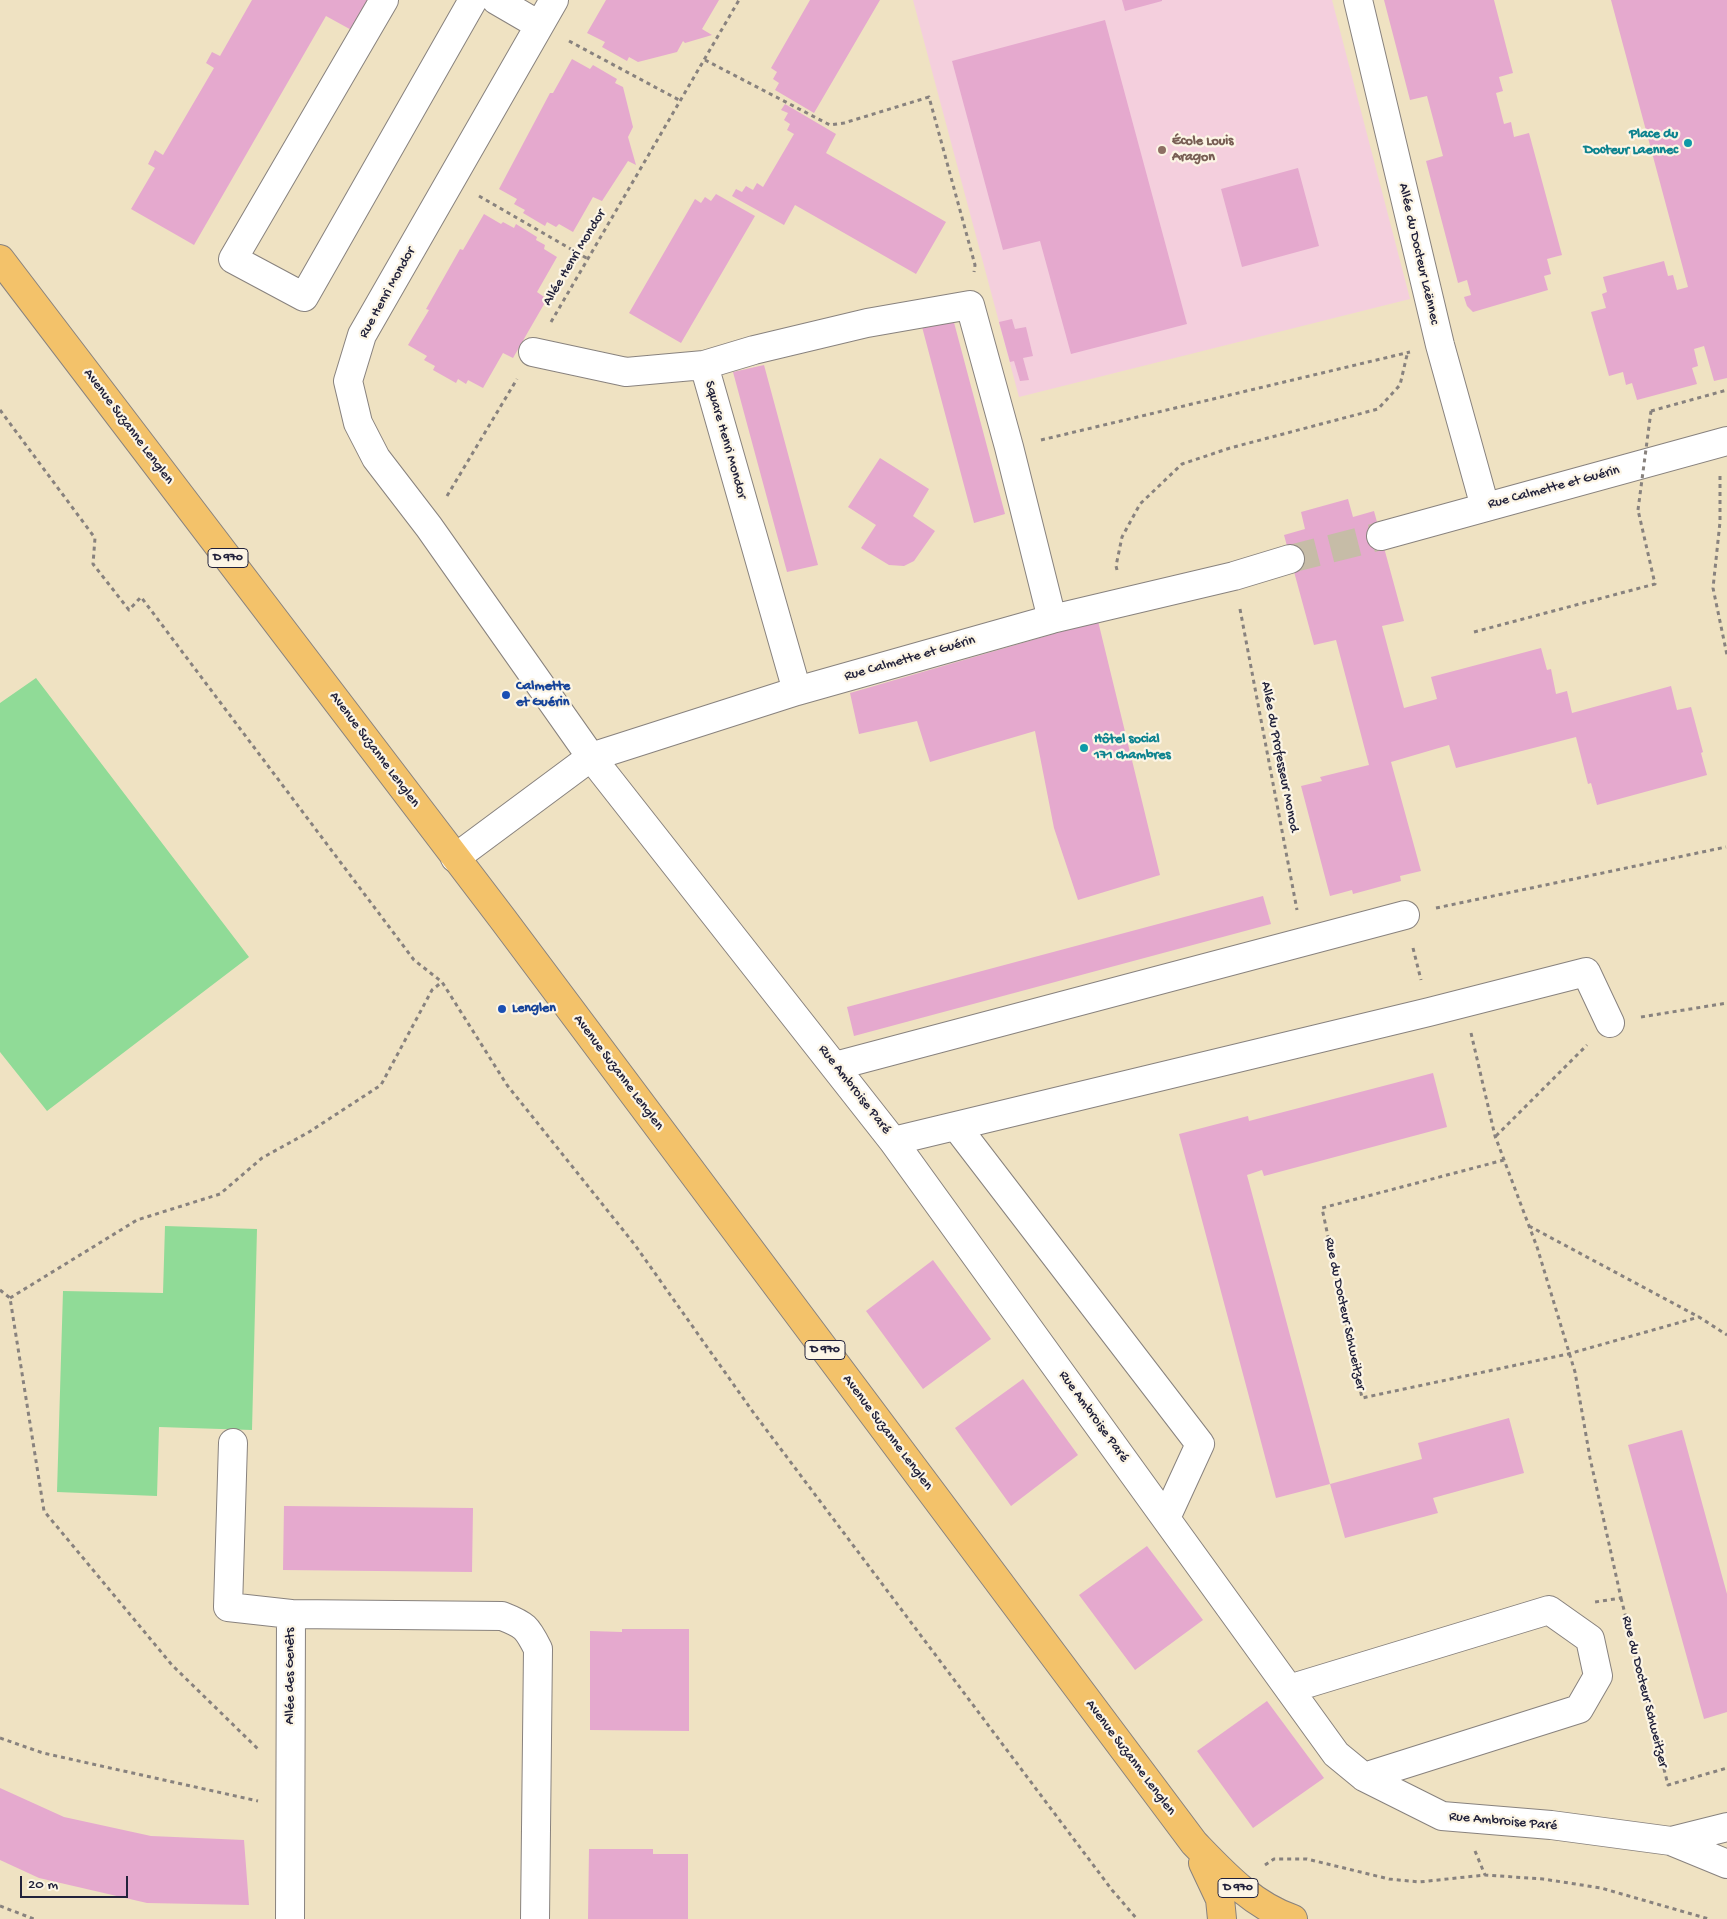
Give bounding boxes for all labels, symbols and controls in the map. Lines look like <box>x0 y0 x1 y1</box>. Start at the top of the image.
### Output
place label: Place du Docteur Laennec <box>1584 127 1678 160</box>
place label: École Louis Aragon <box>1172 134 1234 166</box>
marker: Place du Docteur Laennec <box>1682 137 1694 149</box>
marker: École Louis Aragon <box>1156 144 1168 156</box>
street label: Allée du Docteur Laënnec <box>1394 182 1442 326</box>
street label: Allée Henri Mondor <box>540 207 610 309</box>
street label: Rue Henri Mondor <box>356 244 420 342</box>
street label: Avenue Suzanne Lenglen <box>79 366 177 488</box>
street label: Square Henri Mondor <box>700 379 750 501</box>
street label: Rue Calmette et Guérin <box>1486 462 1622 514</box>
road number: D 970 <box>208 548 248 568</box>
street label: Rue Calmette et Guérin <box>843 632 977 686</box>
place label: Calmette et Guérin <box>516 679 570 712</box>
street label: Allée du Professeur Monod <box>1256 680 1302 834</box>
street label: Avenue Suzanne Lenglen <box>325 689 423 811</box>
marker: Calmette et Guérin <box>500 689 512 701</box>
place label: Hôtel social 171 chambres <box>1094 732 1171 764</box>
marker: Hôtel social 171 chambres <box>1078 742 1090 754</box>
place label: Lenglen <box>512 1001 556 1017</box>
marker: Lenglen <box>496 1003 508 1015</box>
street label: Avenue Suzanne Lenglen <box>569 1012 667 1134</box>
street label: Rue Ambroise Paré <box>814 1042 894 1138</box>
street label: Rue du Docteur Schweitzer <box>1320 1236 1368 1392</box>
road number: D 970 <box>805 1340 845 1360</box>
street label: Rue Ambroise Paré <box>1054 1368 1132 1466</box>
street label: Avenue Suzanne Lenglen <box>838 1372 936 1494</box>
street label: Rue du Docteur Schweitzer <box>1617 1615 1671 1769</box>
street label: Allée des Genêts <box>283 1628 299 1724</box>
street label: Avenue Suzanne Lenglen <box>1081 1697 1179 1819</box>
street label: Rue Ambroise Paré <box>1448 1809 1558 1835</box>
scale bar <box>22 1866 130 1898</box>
text: 20 m <box>28 1876 58 1894</box>
road number: D 970 <box>1218 1879 1258 1898</box>

